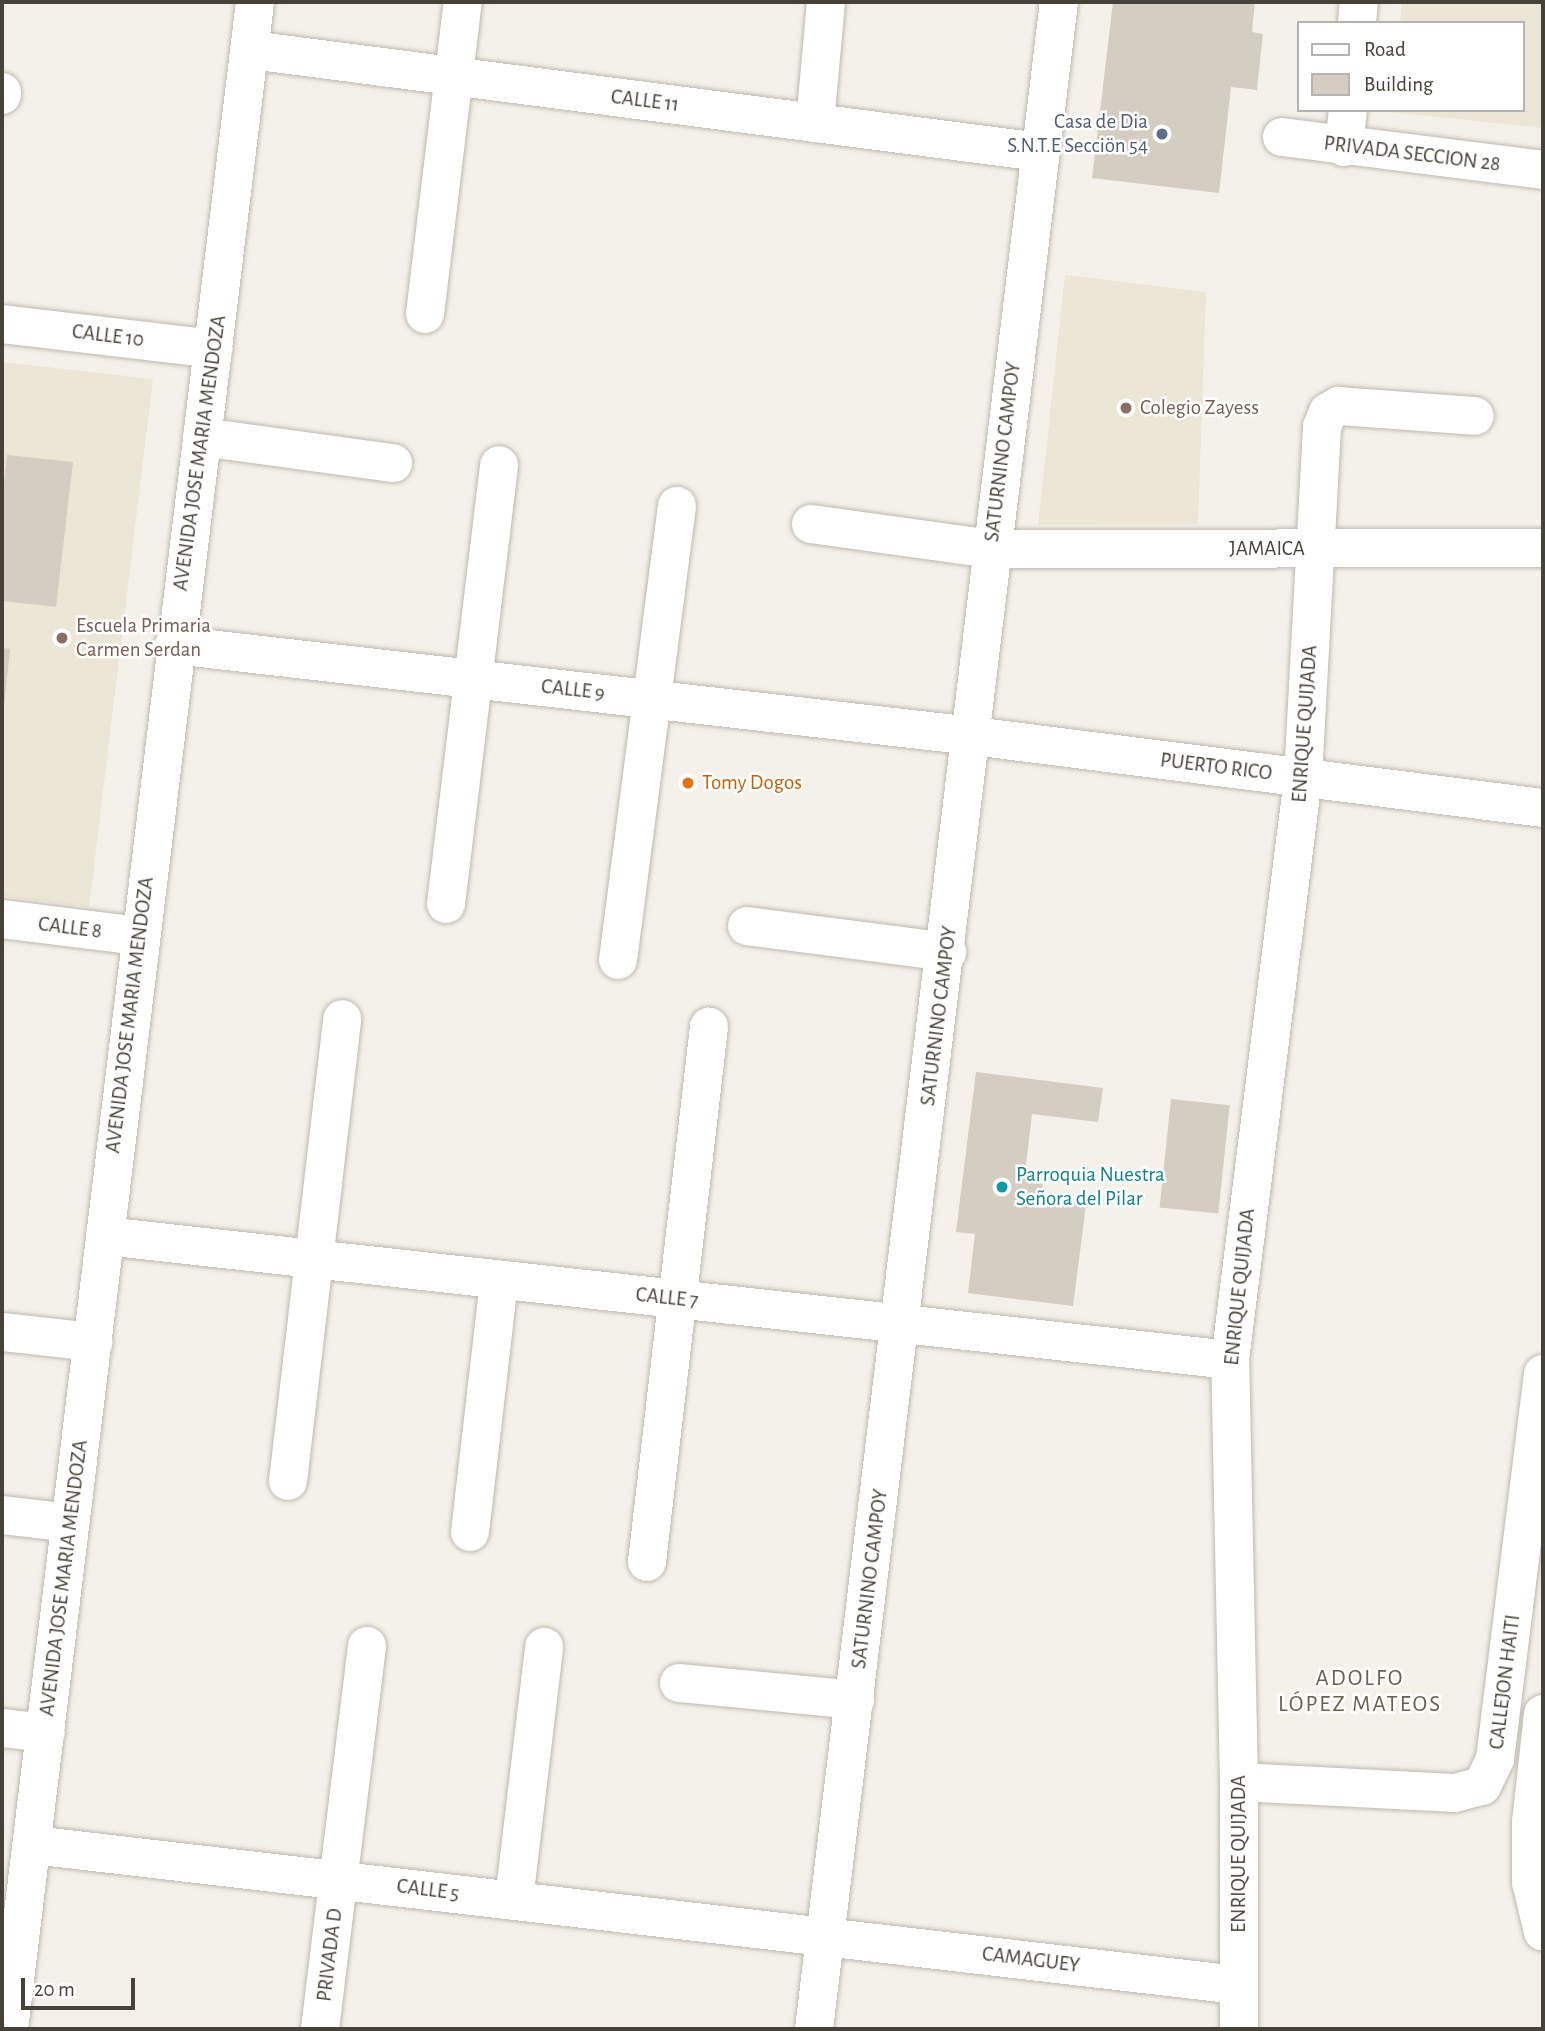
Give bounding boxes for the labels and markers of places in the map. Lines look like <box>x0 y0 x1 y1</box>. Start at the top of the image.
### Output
place label: Casa de Dia S.N.T.E Secciön 54 <box>1007 109 1148 159</box>
marker: Casa de Dia S.N.T.E Secciön 54 <box>1154 126 1170 142</box>
place label: Colegio Zayess <box>1140 395 1259 421</box>
marker: Colegio Zayess <box>1118 400 1134 416</box>
place label: Escuela Primaria Carmen Serdan <box>76 613 211 663</box>
marker: Escuela Primaria Carmen Serdan <box>54 630 70 646</box>
place label: Tomy Dogos <box>702 770 802 796</box>
marker: Tomy Dogos <box>680 775 696 791</box>
place label: Parroquia Nuestra Señora del Pilar <box>1016 1162 1165 1212</box>
marker: Parroquia Nuestra Señora del Pilar <box>994 1179 1010 1195</box>

